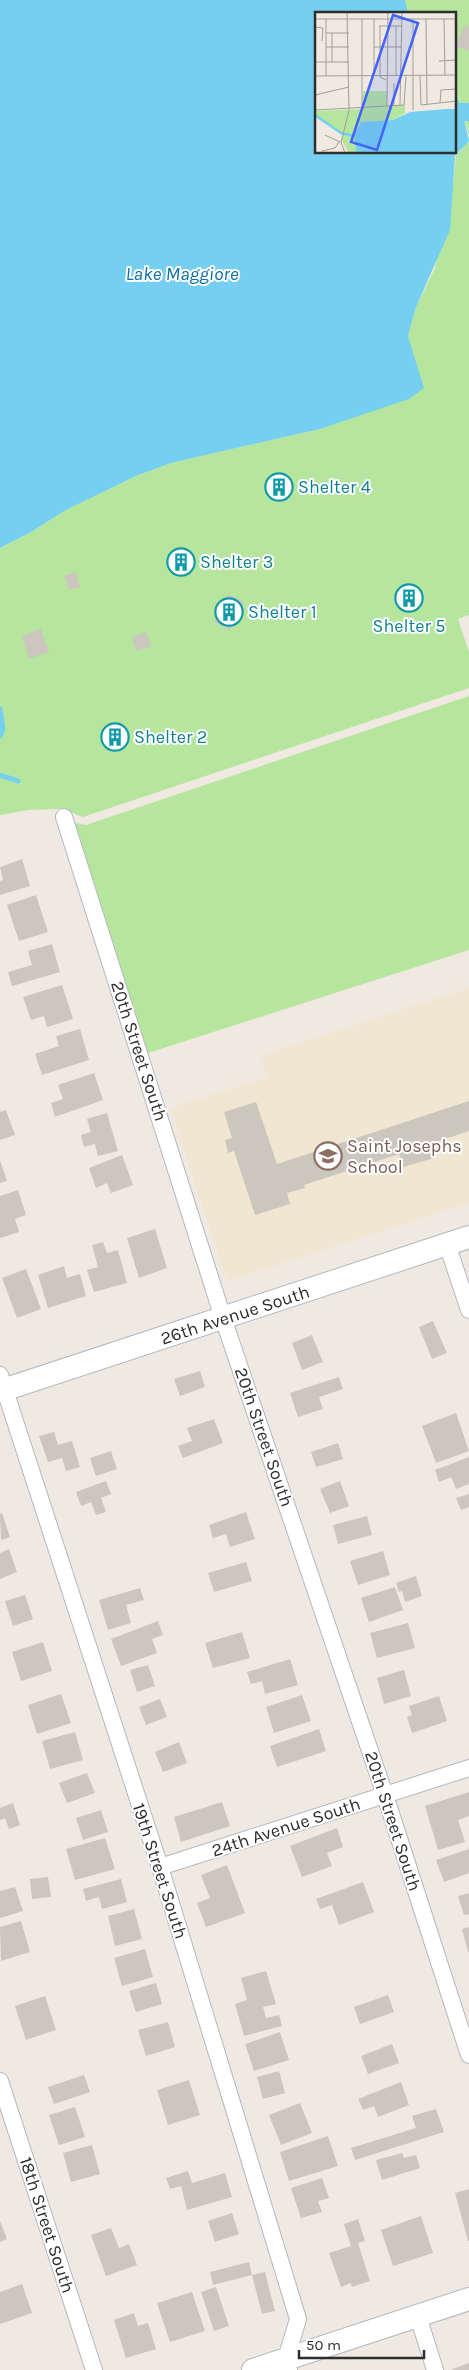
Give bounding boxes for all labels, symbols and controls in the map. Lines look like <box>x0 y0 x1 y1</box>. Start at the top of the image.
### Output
inset map <box>315 12 456 154</box>
water label: Lake Maggiore <box>125 263 239 285</box>
building icon: Shelter 4 <box>264 472 294 502</box>
place label: Shelter 4 <box>298 476 371 498</box>
building icon: Shelter 3 <box>166 547 196 577</box>
place label: Shelter 3 <box>200 551 273 573</box>
building icon: Shelter 5 <box>394 583 424 613</box>
building icon: Shelter 1 <box>214 597 244 627</box>
place label: Shelter 1 <box>248 601 317 623</box>
place label: Shelter 5 <box>373 615 445 637</box>
building icon: Shelter 2 <box>100 722 130 752</box>
place label: Shelter 2 <box>134 726 207 748</box>
street label: 20th Street South <box>106 978 172 1124</box>
place label: Saint Josephs School <box>347 1135 462 1178</box>
school or university icon: Saint Josephs School <box>313 1141 343 1171</box>
street label: 26th Avenue South <box>158 1281 312 1349</box>
street label: 20th Street South <box>230 1364 298 1510</box>
street label: 20th Street South <box>360 1748 426 1894</box>
street label: 24th Avenue South <box>209 1793 363 1861</box>
street label: 19th Street South <box>128 1800 192 1942</box>
street label: 18th Street South <box>15 2154 79 2296</box>
scale bar <box>299 2328 424 2360</box>
text: 50 m <box>306 2336 341 2354</box>

